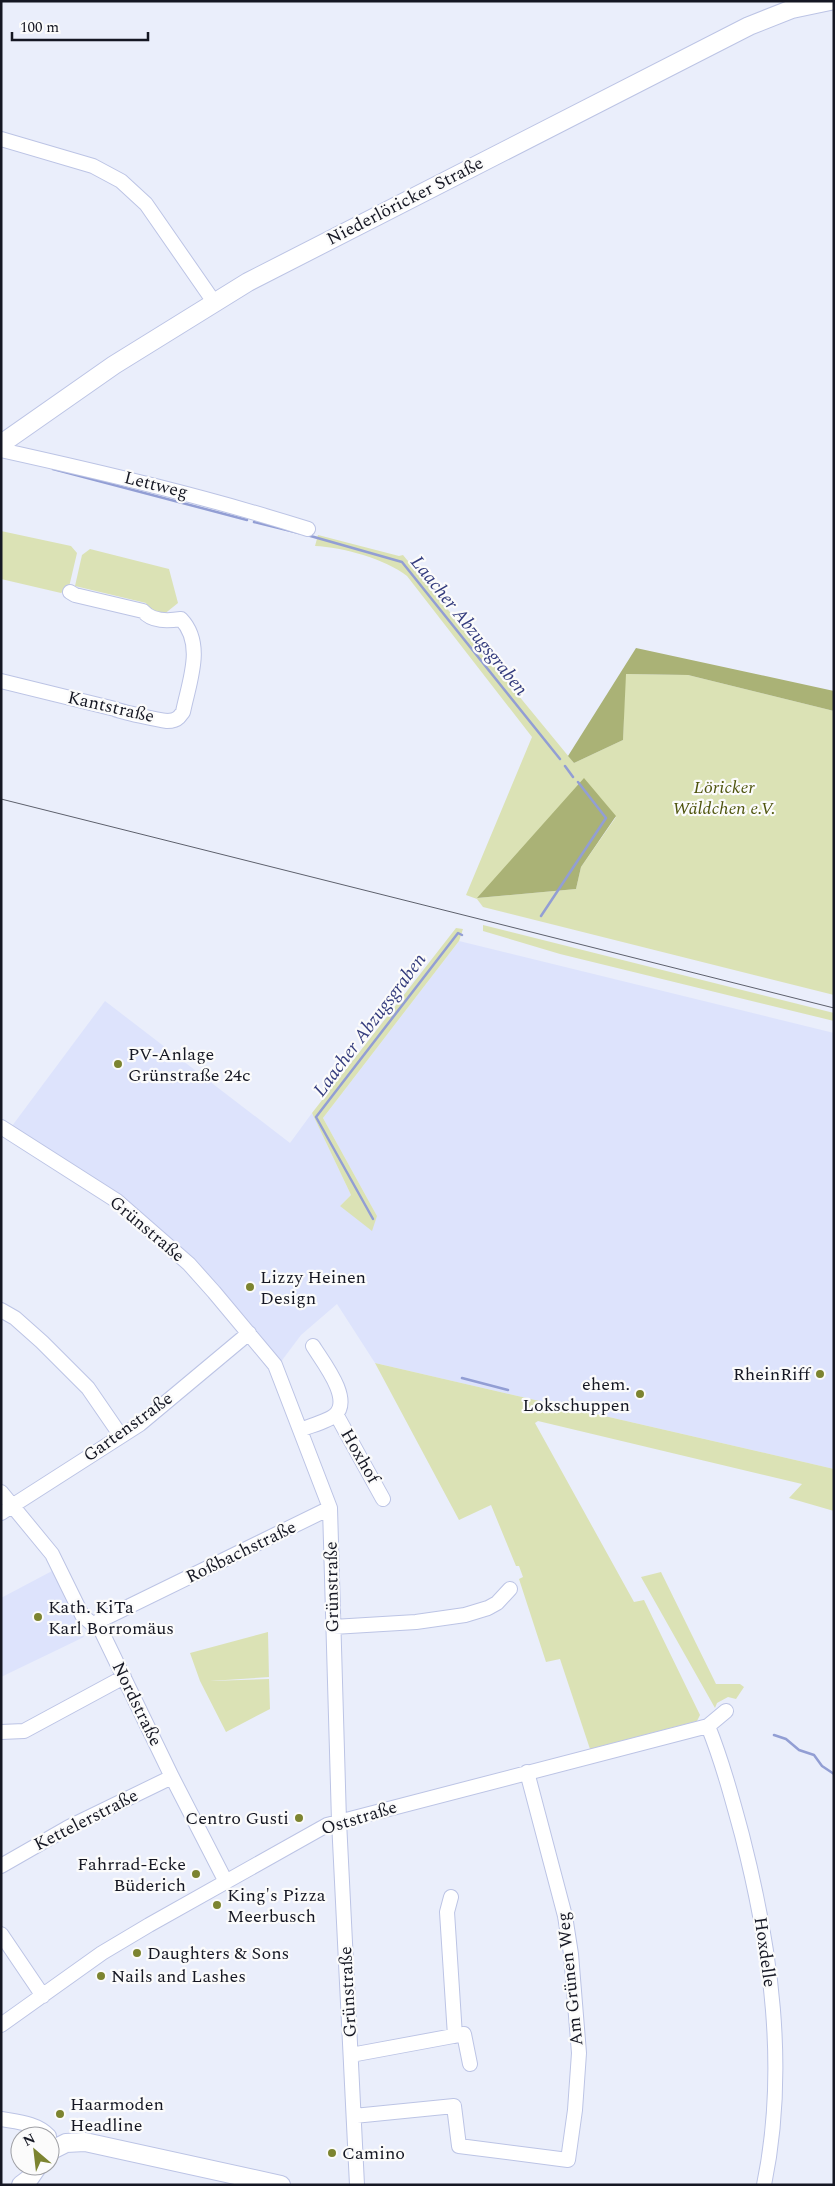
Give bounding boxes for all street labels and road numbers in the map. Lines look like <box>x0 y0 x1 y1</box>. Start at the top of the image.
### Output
street label: Niederlöricker Straße <box>322 150 488 252</box>
street label: Lettweg <box>121 464 191 506</box>
street label: Kantstraße <box>65 684 157 730</box>
street label: Grünstraße <box>103 1189 191 1269</box>
street label: Gartenstraße <box>78 1385 178 1469</box>
street label: Hoxhof <box>333 1424 387 1490</box>
street label: Roßbachstraße <box>181 1514 301 1590</box>
street label: Grünstraße <box>318 1541 346 1633</box>
street label: Nordstraße <box>105 1657 169 1751</box>
street label: Kettelerstraße <box>29 1782 143 1858</box>
street label: Oststraße <box>318 1794 400 1842</box>
street label: Am Grünen Weg <box>550 1911 590 2047</box>
street label: Hoxdelle <box>747 1915 783 1989</box>
street label: Grünstraße <box>332 1946 364 2038</box>

